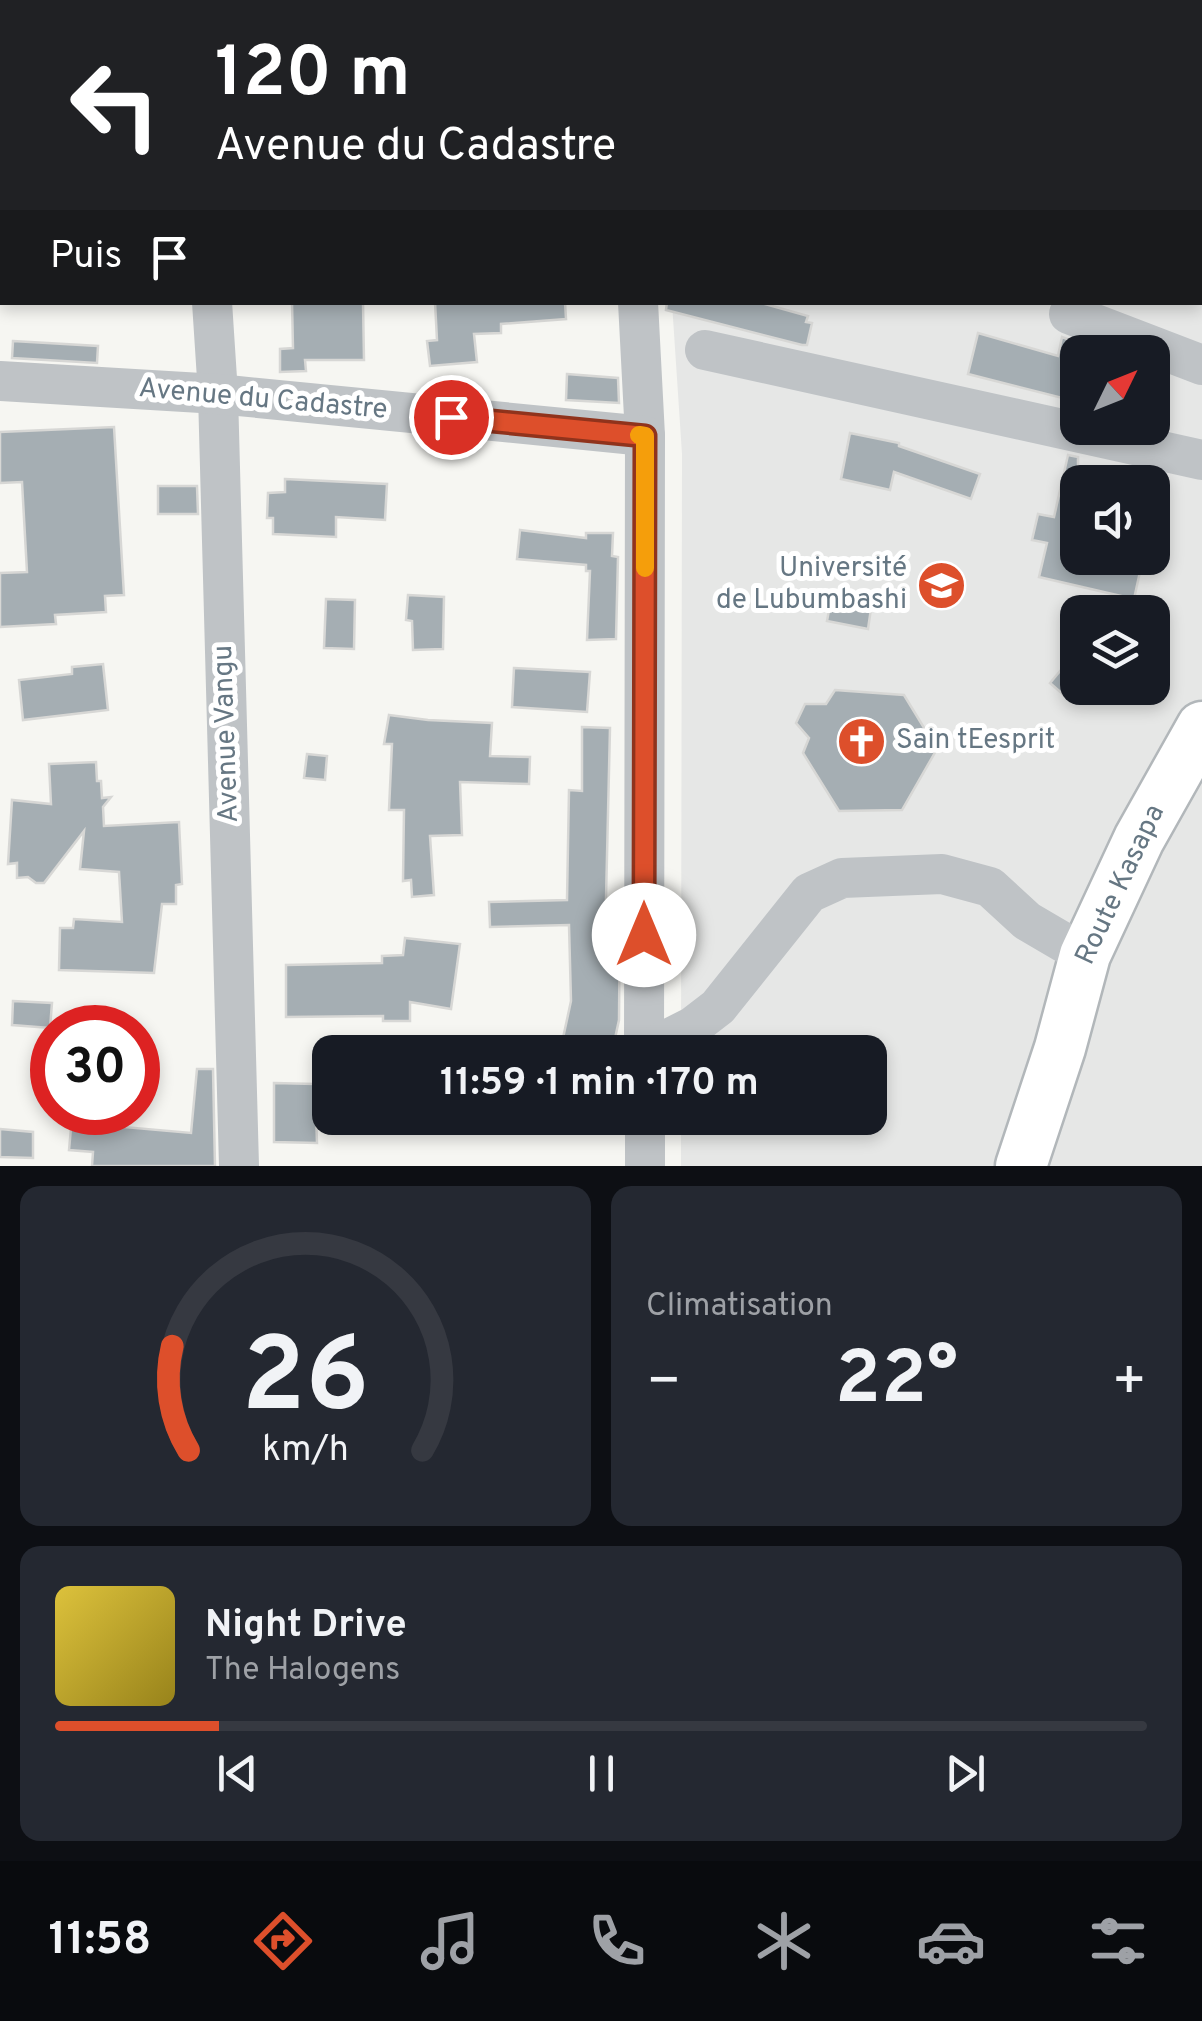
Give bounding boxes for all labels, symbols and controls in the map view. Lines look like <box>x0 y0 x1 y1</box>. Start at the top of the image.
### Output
text: 120 m <box>215 32 411 121</box>
icon: left <box>50 40 180 170</box>
text: Avenue du Cadastre <box>215 119 616 176</box>
icon: arrive <box>142 230 197 285</box>
text: Puis <box>50 233 122 282</box>
north arrow <box>1060 335 1170 445</box>
map controls <box>1060 335 1170 705</box>
street label: Avenue du Cadastre <box>137 371 389 429</box>
pin <box>409 375 494 460</box>
icon: arrive <box>424 390 479 445</box>
button: sound <box>1060 465 1170 575</box>
place label: Université de Lubumbashi <box>716 551 907 619</box>
school or university icon: Université de Lubumbashi <box>916 559 968 611</box>
button: layers <box>1060 595 1170 705</box>
street label: Avenue Vangu <box>206 644 248 824</box>
church icon: Sain tEesprit <box>835 715 887 767</box>
place label: Sain tEesprit <box>896 723 1055 759</box>
street label: Route Kasapa <box>1068 799 1174 971</box>
position arrow <box>592 883 696 987</box>
speed limit sign: 30 <box>30 1005 160 1135</box>
text: 11:59 · 1 min · 170 m <box>440 1060 759 1109</box>
text: Climatisation <box>646 1287 833 1327</box>
text: 26 <box>242 1316 369 1448</box>
text: 22° <box>835 1335 958 1430</box>
text: − <box>646 1349 681 1419</box>
text: + <box>1112 1349 1147 1419</box>
text: km/h <box>262 1428 349 1474</box>
text: Night Drive <box>205 1602 407 1651</box>
text: The Halogens <box>205 1651 400 1691</box>
icon: previous <box>210 1746 265 1801</box>
icon: pause <box>574 1746 629 1801</box>
icon: next <box>938 1746 993 1801</box>
icon: directions <box>248 1906 318 1976</box>
icon: music <box>415 1906 485 1976</box>
icon: phone <box>582 1906 652 1976</box>
icon: climate <box>749 1906 819 1976</box>
icon: car <box>916 1906 986 1976</box>
icon: filters <box>1083 1906 1153 1976</box>
text: 11:58 <box>49 1913 151 1970</box>

